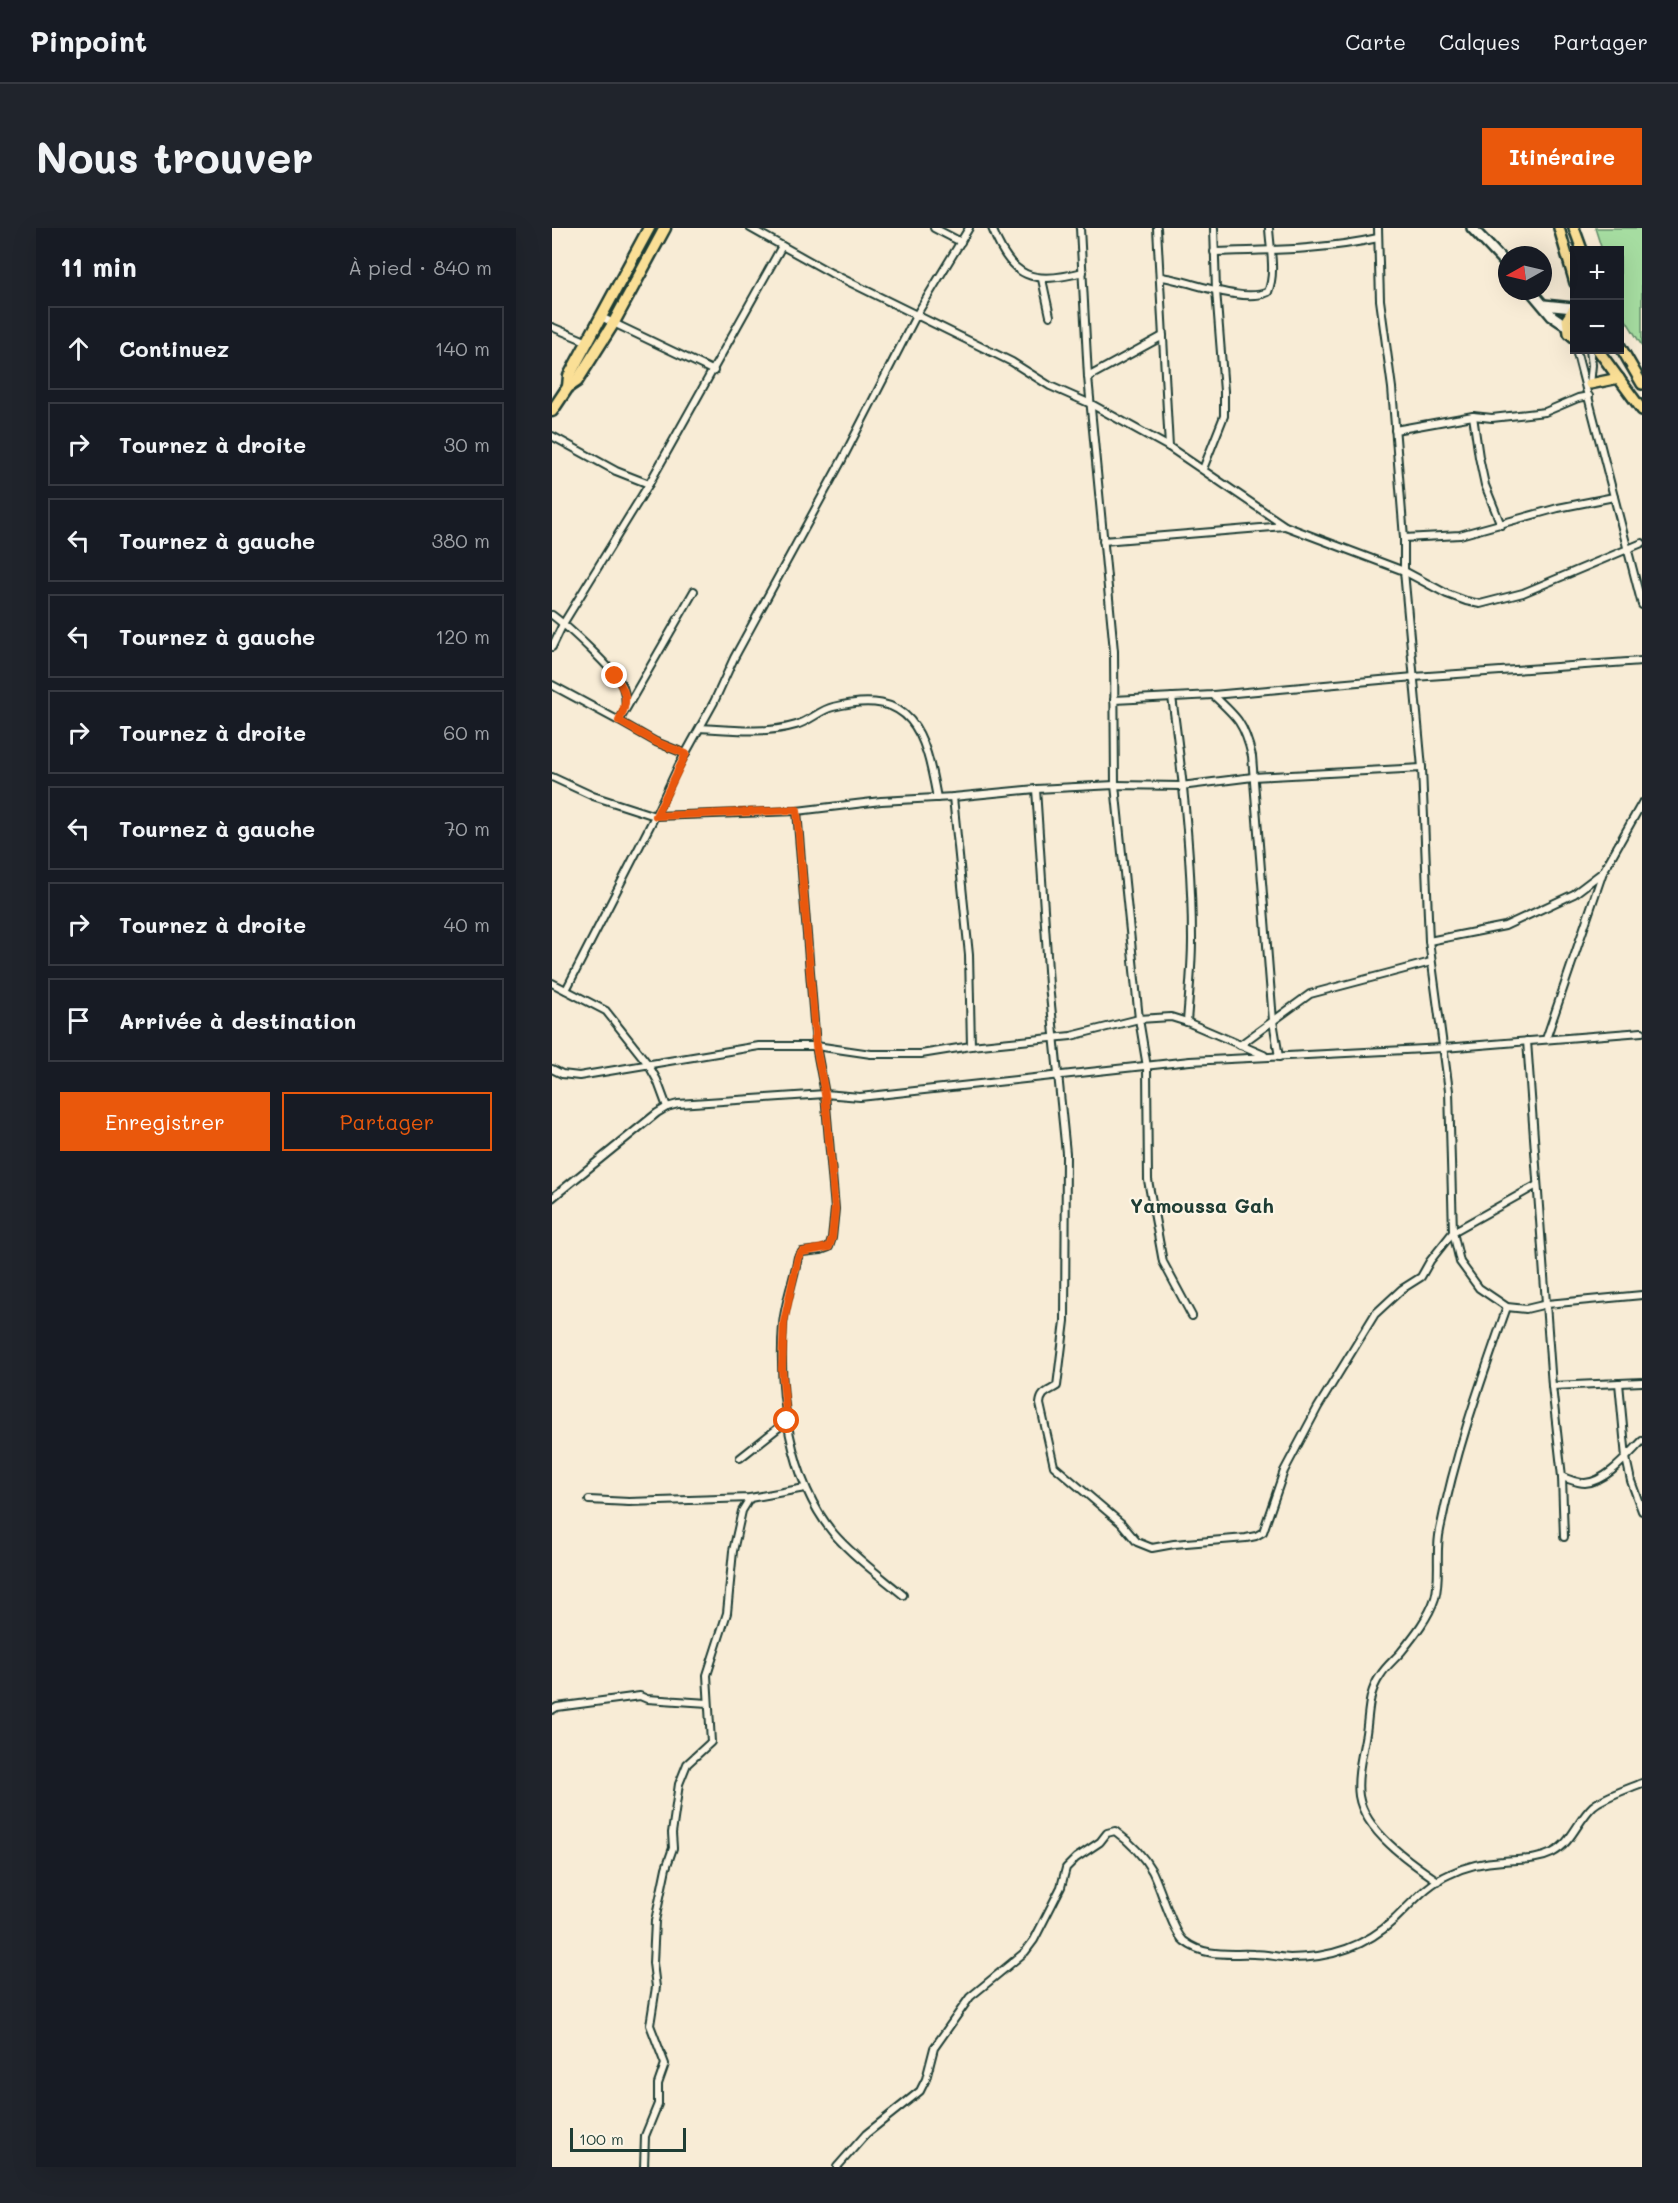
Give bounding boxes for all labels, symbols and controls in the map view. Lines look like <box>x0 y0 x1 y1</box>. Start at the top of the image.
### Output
text: Pinpoint <box>30 23 147 59</box>
text: Carte <box>1345 28 1406 55</box>
text: Calques <box>1439 28 1521 55</box>
text: Partager <box>1554 28 1648 55</box>
button: Itinéraire <box>1482 128 1642 185</box>
text: Nous trouver <box>36 129 314 184</box>
north arrow <box>1498 246 1552 300</box>
map controls <box>1570 246 1624 354</box>
button: + <box>1570 246 1624 300</box>
text: 11 min <box>60 250 137 284</box>
text: À pied · 840 m <box>348 254 492 280</box>
button: − <box>1570 300 1624 354</box>
icon: ahead <box>62 332 95 365</box>
text: Continuez <box>119 334 229 363</box>
text: 140 m <box>435 335 490 361</box>
icon: right <box>62 428 95 461</box>
text: Tournez à droite <box>119 430 306 459</box>
text: 30 m <box>444 431 490 457</box>
icon: left <box>62 524 95 557</box>
text: Tournez à gauche <box>119 526 315 555</box>
text: 380 m <box>432 527 490 553</box>
icon: left <box>62 620 95 653</box>
text: Tournez à gauche <box>119 622 315 651</box>
text: 120 m <box>435 623 490 649</box>
route end <box>601 662 627 688</box>
icon: right <box>62 716 95 749</box>
text: Tournez à droite <box>119 718 306 747</box>
text: 60 m <box>443 719 490 745</box>
icon: left <box>62 812 95 845</box>
text: Tournez à gauche <box>119 814 315 843</box>
text: 70 m <box>444 815 490 841</box>
icon: right <box>62 908 95 941</box>
text: Tournez à droite <box>119 910 306 939</box>
text: 40 m <box>444 911 490 937</box>
icon: arrive <box>62 1004 95 1037</box>
text: Arrivée à destination <box>119 1006 356 1035</box>
button: Enregistrer <box>60 1092 270 1151</box>
button: Partager <box>282 1092 492 1151</box>
district label: Yamoussa Gah <box>1130 1192 1274 1218</box>
route start <box>773 1407 799 1433</box>
scale bar <box>570 2125 686 2152</box>
text: 100 m <box>579 2128 624 2149</box>

